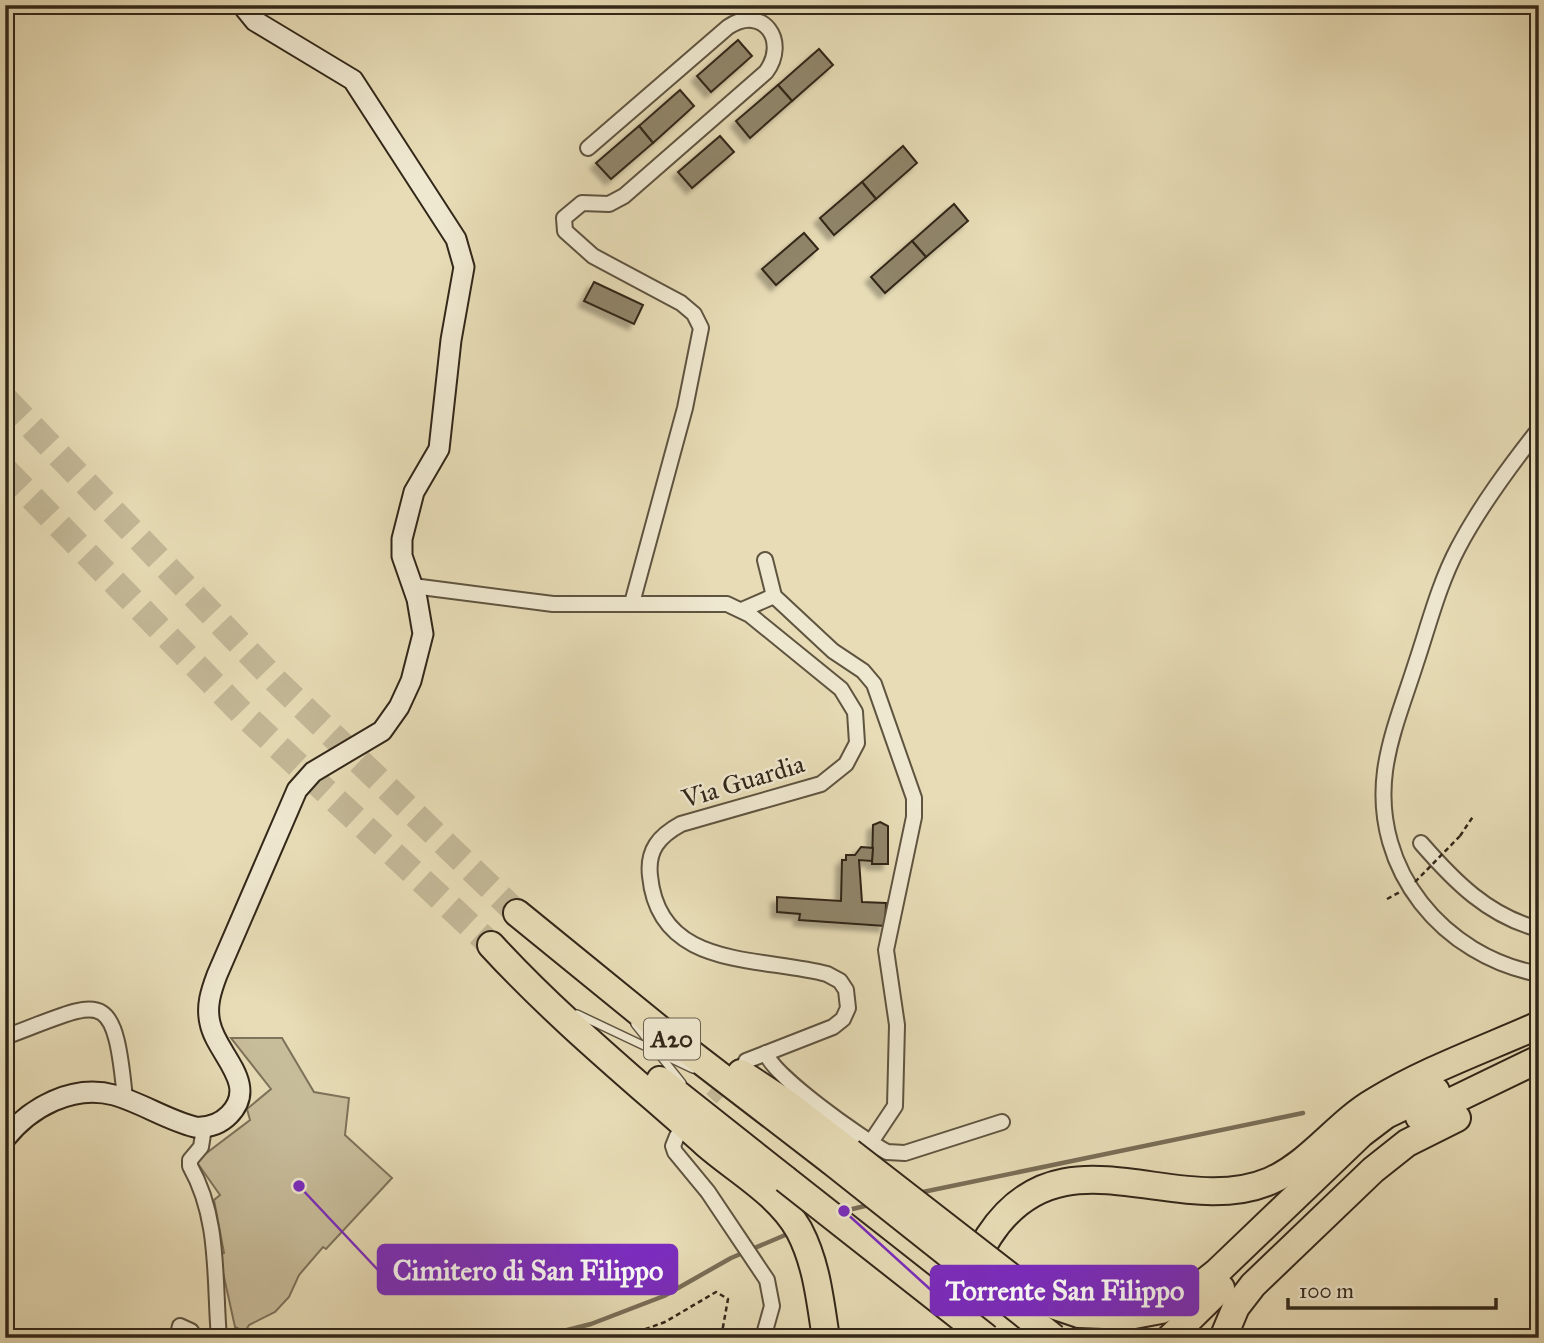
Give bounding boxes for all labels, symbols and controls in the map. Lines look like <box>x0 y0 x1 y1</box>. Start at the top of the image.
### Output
street label: Via Guardia <box>677 747 808 815</box>
road number: A20 <box>644 1018 700 1059</box>
callout: Cimitero di San Filippo <box>378 1245 677 1294</box>
text: Cimitero di San Filippo <box>393 1253 663 1288</box>
callout: Torrente San Filippo <box>931 1266 1198 1315</box>
scale bar <box>1288 1266 1497 1310</box>
text: Torrente San Filippo <box>946 1273 1184 1308</box>
text: 100 m <box>1299 1278 1354 1304</box>

